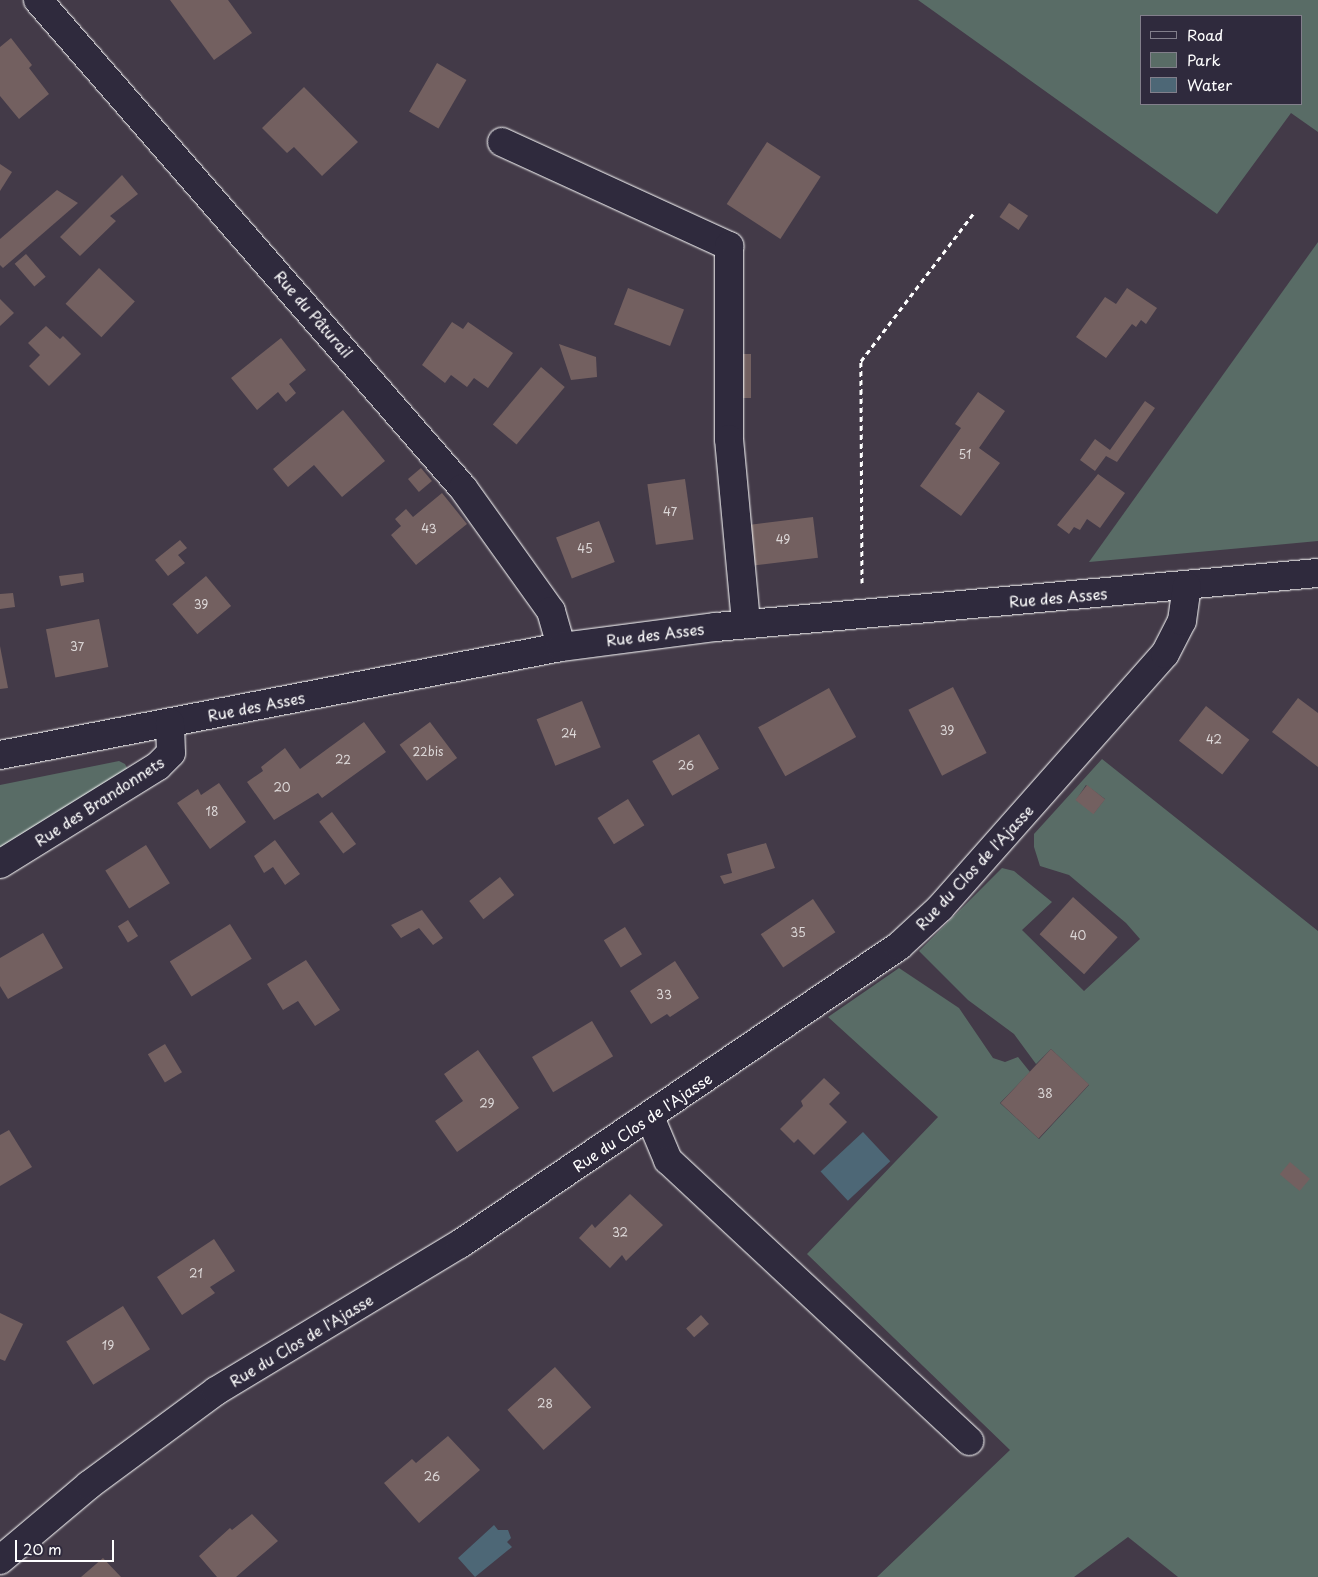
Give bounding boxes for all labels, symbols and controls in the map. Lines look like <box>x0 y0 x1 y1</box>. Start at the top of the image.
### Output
legend <box>1140 15 1303 105</box>
text: Road <box>1187 23 1223 46</box>
text: Park <box>1187 48 1221 71</box>
text: Water <box>1187 73 1232 96</box>
street label: Rue du Pâturail <box>270 266 358 362</box>
house number: 51 <box>959 448 971 462</box>
house number: 47 <box>663 505 677 519</box>
house number: 43 <box>421 522 437 536</box>
house number: 49 <box>776 533 790 547</box>
house number: 45 <box>577 542 593 556</box>
street label: Rue des Asses <box>1007 584 1109 610</box>
house number: 39 <box>194 598 208 612</box>
street label: Rue des Asses <box>604 619 706 649</box>
house number: 37 <box>70 640 84 654</box>
street label: Rue des Asses <box>205 688 307 724</box>
house number: 39 <box>940 724 954 738</box>
house number: 24 <box>561 727 577 741</box>
house number: 42 <box>1206 733 1222 747</box>
house number: 22bis <box>412 745 444 759</box>
street label: Rue des Brandonnets <box>30 752 168 850</box>
house number: 22 <box>335 753 351 767</box>
house number: 26 <box>678 759 694 773</box>
house number: 20 <box>273 781 291 795</box>
street label: Rue du Clos de l'Ajasse <box>911 800 1037 934</box>
house number: 18 <box>206 805 218 819</box>
house number: 35 <box>790 926 806 940</box>
house number: 40 <box>1070 929 1086 943</box>
house number: 33 <box>656 988 672 1002</box>
street label: Rue du Clos de l'Ajasse <box>568 1068 716 1176</box>
house number: 38 <box>1037 1087 1053 1101</box>
house number: 29 <box>479 1097 495 1111</box>
house number: 32 <box>612 1226 628 1240</box>
house number: 21 <box>189 1267 203 1281</box>
street label: Rue du Clos de l'Ajasse <box>225 1289 377 1391</box>
house number: 19 <box>102 1339 114 1353</box>
house number: 28 <box>537 1397 553 1411</box>
house number: 26 <box>424 1470 440 1484</box>
scale bar <box>18 1530 116 1562</box>
text: 20 m <box>23 1537 62 1560</box>

